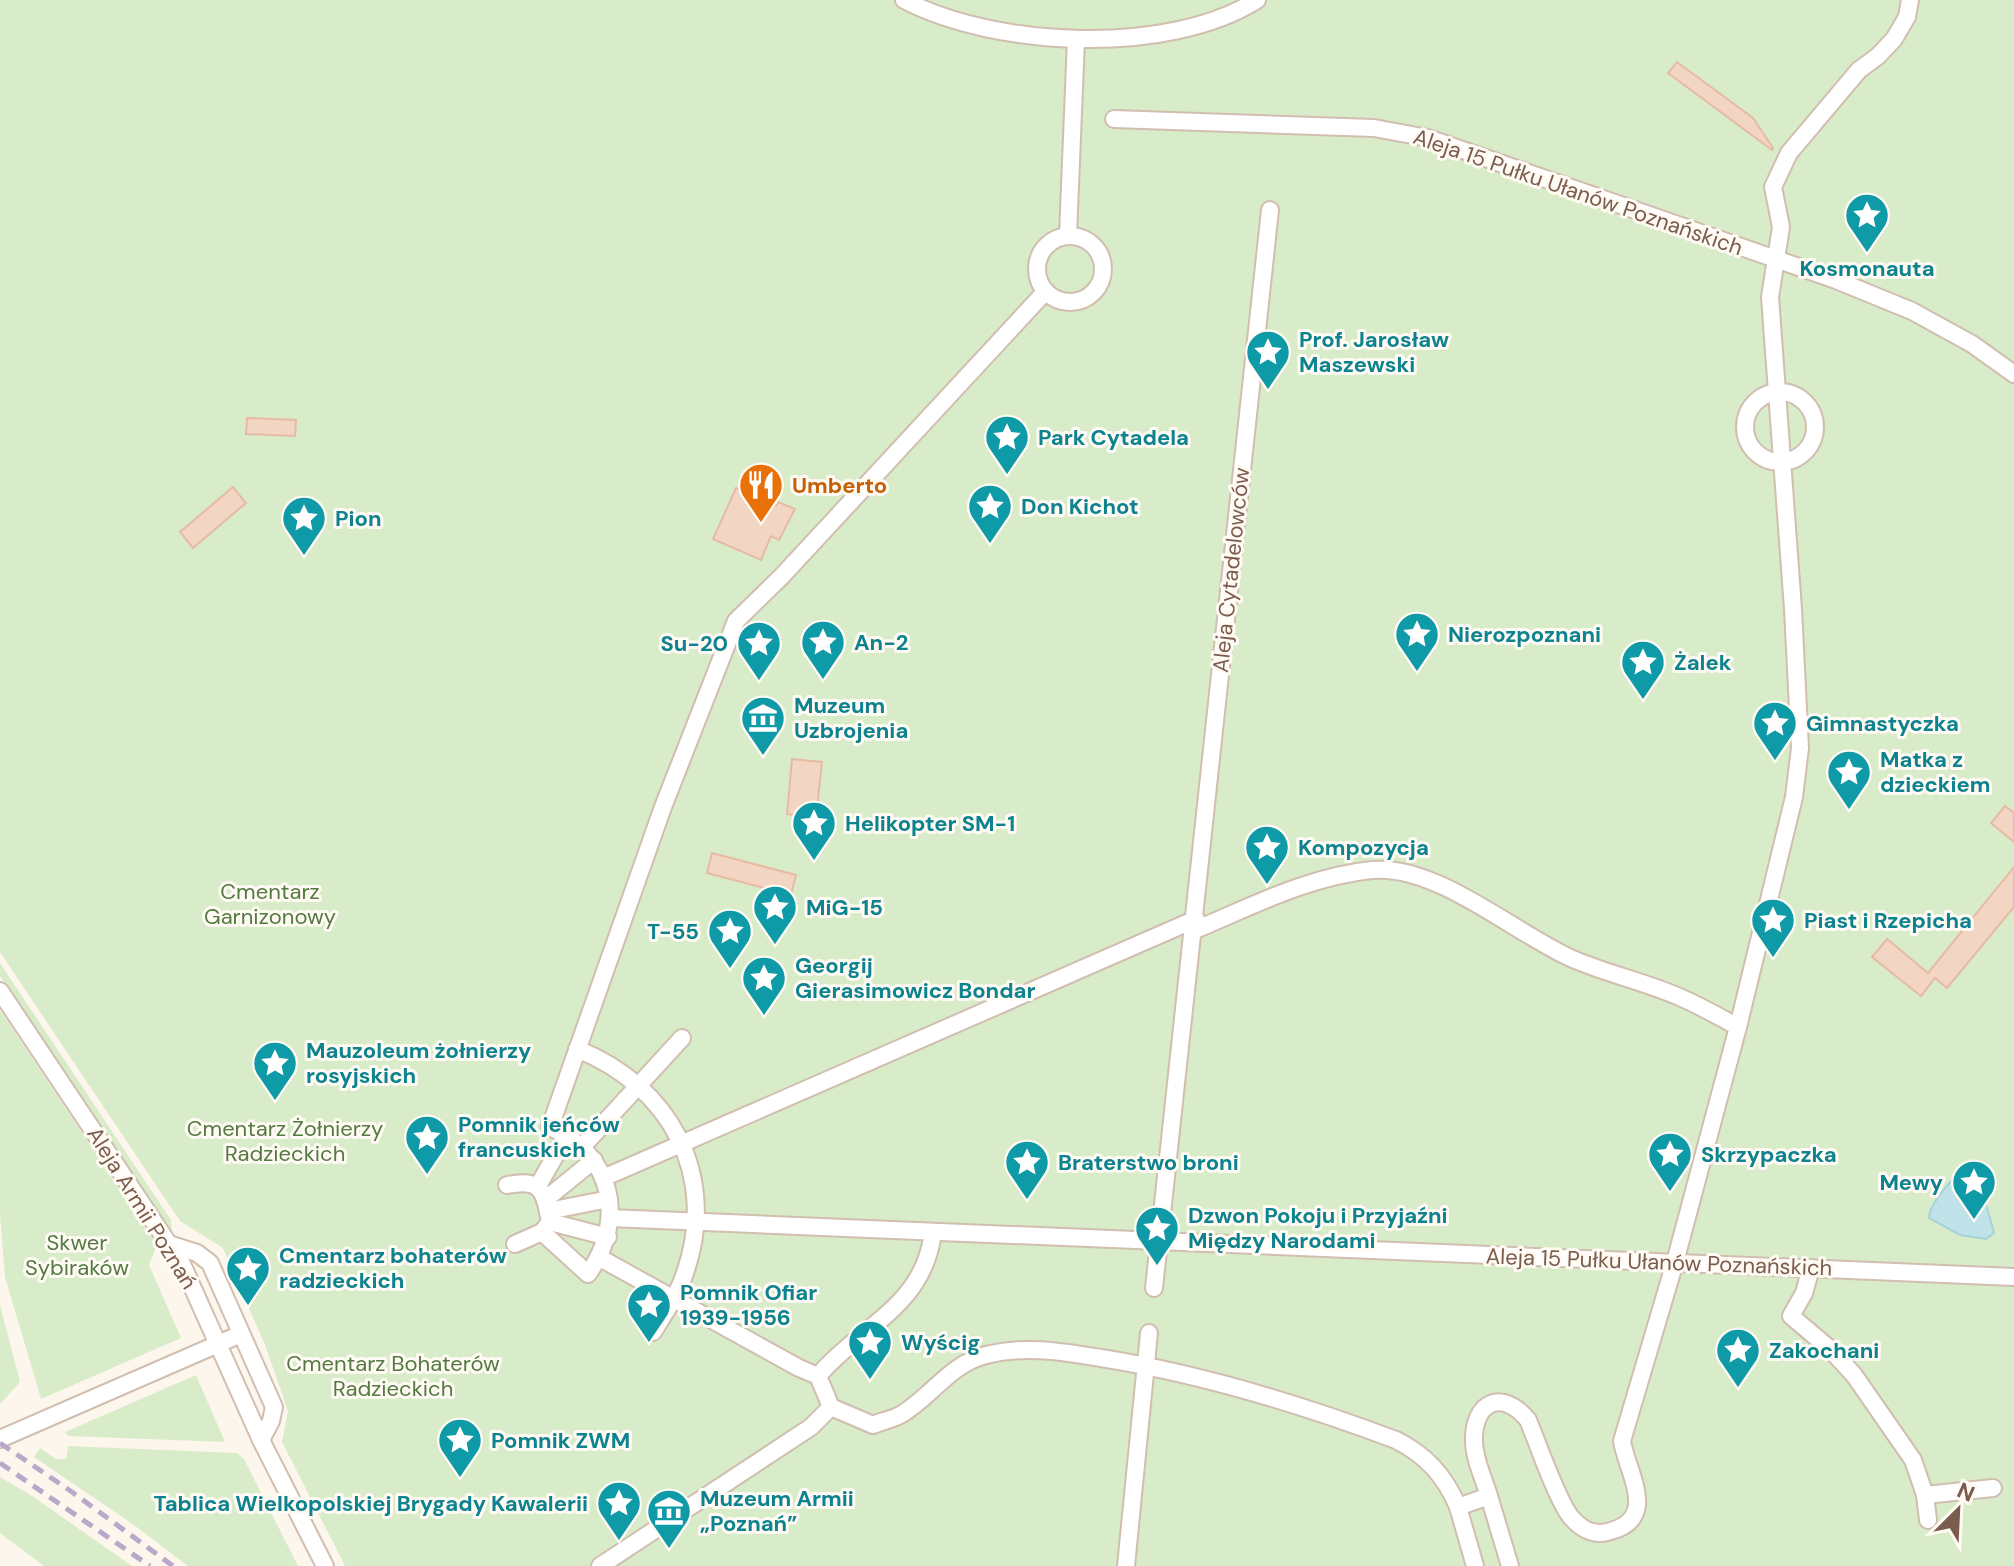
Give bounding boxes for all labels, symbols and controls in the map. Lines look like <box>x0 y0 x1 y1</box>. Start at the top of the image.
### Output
street label: Aleja 15 Pułku Ułanów Poznańskich <box>1409 122 1747 262</box>
place icon: Kosmonauta <box>1843 191 1891 254</box>
place label: Kosmonauta <box>1799 254 1935 283</box>
place label: Prof. Jarosław Maszewski <box>1299 325 1449 379</box>
place icon: Prof. Jarosław Maszewski <box>1244 328 1292 391</box>
place icon: Park Cytadela <box>983 413 1031 476</box>
place label: Park Cytadela <box>1038 423 1189 452</box>
restaurant icon: Umberto <box>737 461 785 524</box>
street label: Aleja Cytadelowców <box>1206 466 1256 674</box>
place label: Umberto <box>792 471 887 500</box>
place icon: Don Kichot <box>966 482 1014 545</box>
place label: Don Kichot <box>1021 492 1139 521</box>
place icon: Pion <box>280 494 328 557</box>
place label: Pion <box>335 504 382 533</box>
place icon: Nierozpoznani <box>1393 610 1441 673</box>
place icon: An-2 <box>799 618 847 681</box>
place icon: Su-20 <box>735 619 783 682</box>
place label: Nierozpoznani <box>1448 620 1601 649</box>
place label: An-2 <box>854 628 909 657</box>
place label: Su-20 <box>660 629 728 658</box>
place icon: Żalek <box>1619 638 1667 701</box>
place label: Żalek <box>1674 648 1732 677</box>
place label: Muzeum Uzbrojenia <box>794 691 908 745</box>
museum icon: Muzeum Uzbrojenia <box>739 694 787 757</box>
place icon: Gimnastyczka <box>1751 699 1799 762</box>
place label: Gimnastyczka <box>1806 709 1959 738</box>
place label: Matka z dzieckiem <box>1880 745 1991 799</box>
place icon: Matka z dzieckiem <box>1825 748 1873 811</box>
place icon: Helikopter SM-1 <box>790 799 838 862</box>
place label: Helikopter SM-1 <box>845 809 1015 838</box>
place icon: Kompozycja <box>1243 823 1291 886</box>
place label: Kompozycja <box>1298 833 1429 862</box>
park label: Cmentarz Garnizonowy <box>204 877 336 931</box>
place icon: MiG-15 <box>751 883 799 946</box>
place label: MiG-15 <box>806 893 883 922</box>
place icon: Piast i Rzepicha <box>1749 896 1797 959</box>
place label: Piast i Rzepicha <box>1804 906 1972 935</box>
place icon: T-55 <box>706 907 754 970</box>
place label: T-55 <box>647 917 699 946</box>
place label: Georgij Gierasimowicz Bondar <box>795 951 1035 1005</box>
place icon: Georgij Gierasimowicz Bondar <box>740 954 788 1017</box>
place label: Mauzoleum żołnierzy rosyjskich <box>306 1036 531 1090</box>
place icon: Mauzoleum żołnierzy rosyjskich <box>251 1039 299 1102</box>
place label: Pomnik jeńców francuskich <box>458 1110 620 1164</box>
place icon: Pomnik jeńców francuskich <box>403 1113 451 1176</box>
park label: Cmentarz Żołnierzy Radzieckich <box>187 1114 383 1168</box>
street label: Aleja Armii Poznań <box>80 1121 204 1295</box>
place icon: Skrzypaczka <box>1646 1130 1694 1193</box>
place icon: Braterstwo broni <box>1003 1138 1051 1201</box>
place label: Skrzypaczka <box>1701 1140 1837 1169</box>
place label: Braterstwo broni <box>1058 1148 1239 1177</box>
place icon: Mewy <box>1950 1158 1998 1221</box>
place label: Mewy <box>1879 1168 1943 1197</box>
place label: Dzwon Pokoju i Przyjaźni Między Narodami <box>1188 1201 1448 1255</box>
place icon: Dzwon Pokoju i Przyjaźni Między Narodami <box>1133 1204 1181 1267</box>
park label: Skwer Sybiraków <box>25 1228 129 1282</box>
place label: Cmentarz bohaterów radzieckich <box>279 1241 507 1295</box>
street label: Aleja 15 Pułku Ułanów Poznańskich <box>1485 1241 1833 1283</box>
place icon: Cmentarz bohaterów radzieckich <box>224 1244 272 1307</box>
place label: Pomnik Ofiar 1939-1956 <box>680 1278 817 1332</box>
place icon: Pomnik Ofiar 1939-1956 <box>625 1281 673 1344</box>
place icon: Wyścig <box>846 1318 894 1381</box>
place icon: Zakochani <box>1714 1326 1762 1389</box>
place label: Wyścig <box>901 1328 980 1357</box>
place label: Zakochani <box>1769 1336 1879 1365</box>
park label: Cmentarz Bohaterów Radzieckich <box>286 1349 500 1403</box>
place icon: Pomnik ZWM <box>436 1416 484 1479</box>
place label: Pomnik ZWM <box>491 1426 630 1455</box>
north arrow <box>1918 1470 1998 1550</box>
text: N <box>1953 1476 1979 1509</box>
place icon: Tablica Wielkopolskiej Brygady Kawalerii <box>595 1479 643 1542</box>
place label: Muzeum Armii „Poznań” <box>700 1484 854 1538</box>
museum icon: Muzeum Armii „Poznań” <box>645 1487 693 1550</box>
place label: Tablica Wielkopolskiej Brygady Kawalerii <box>154 1489 588 1518</box>

